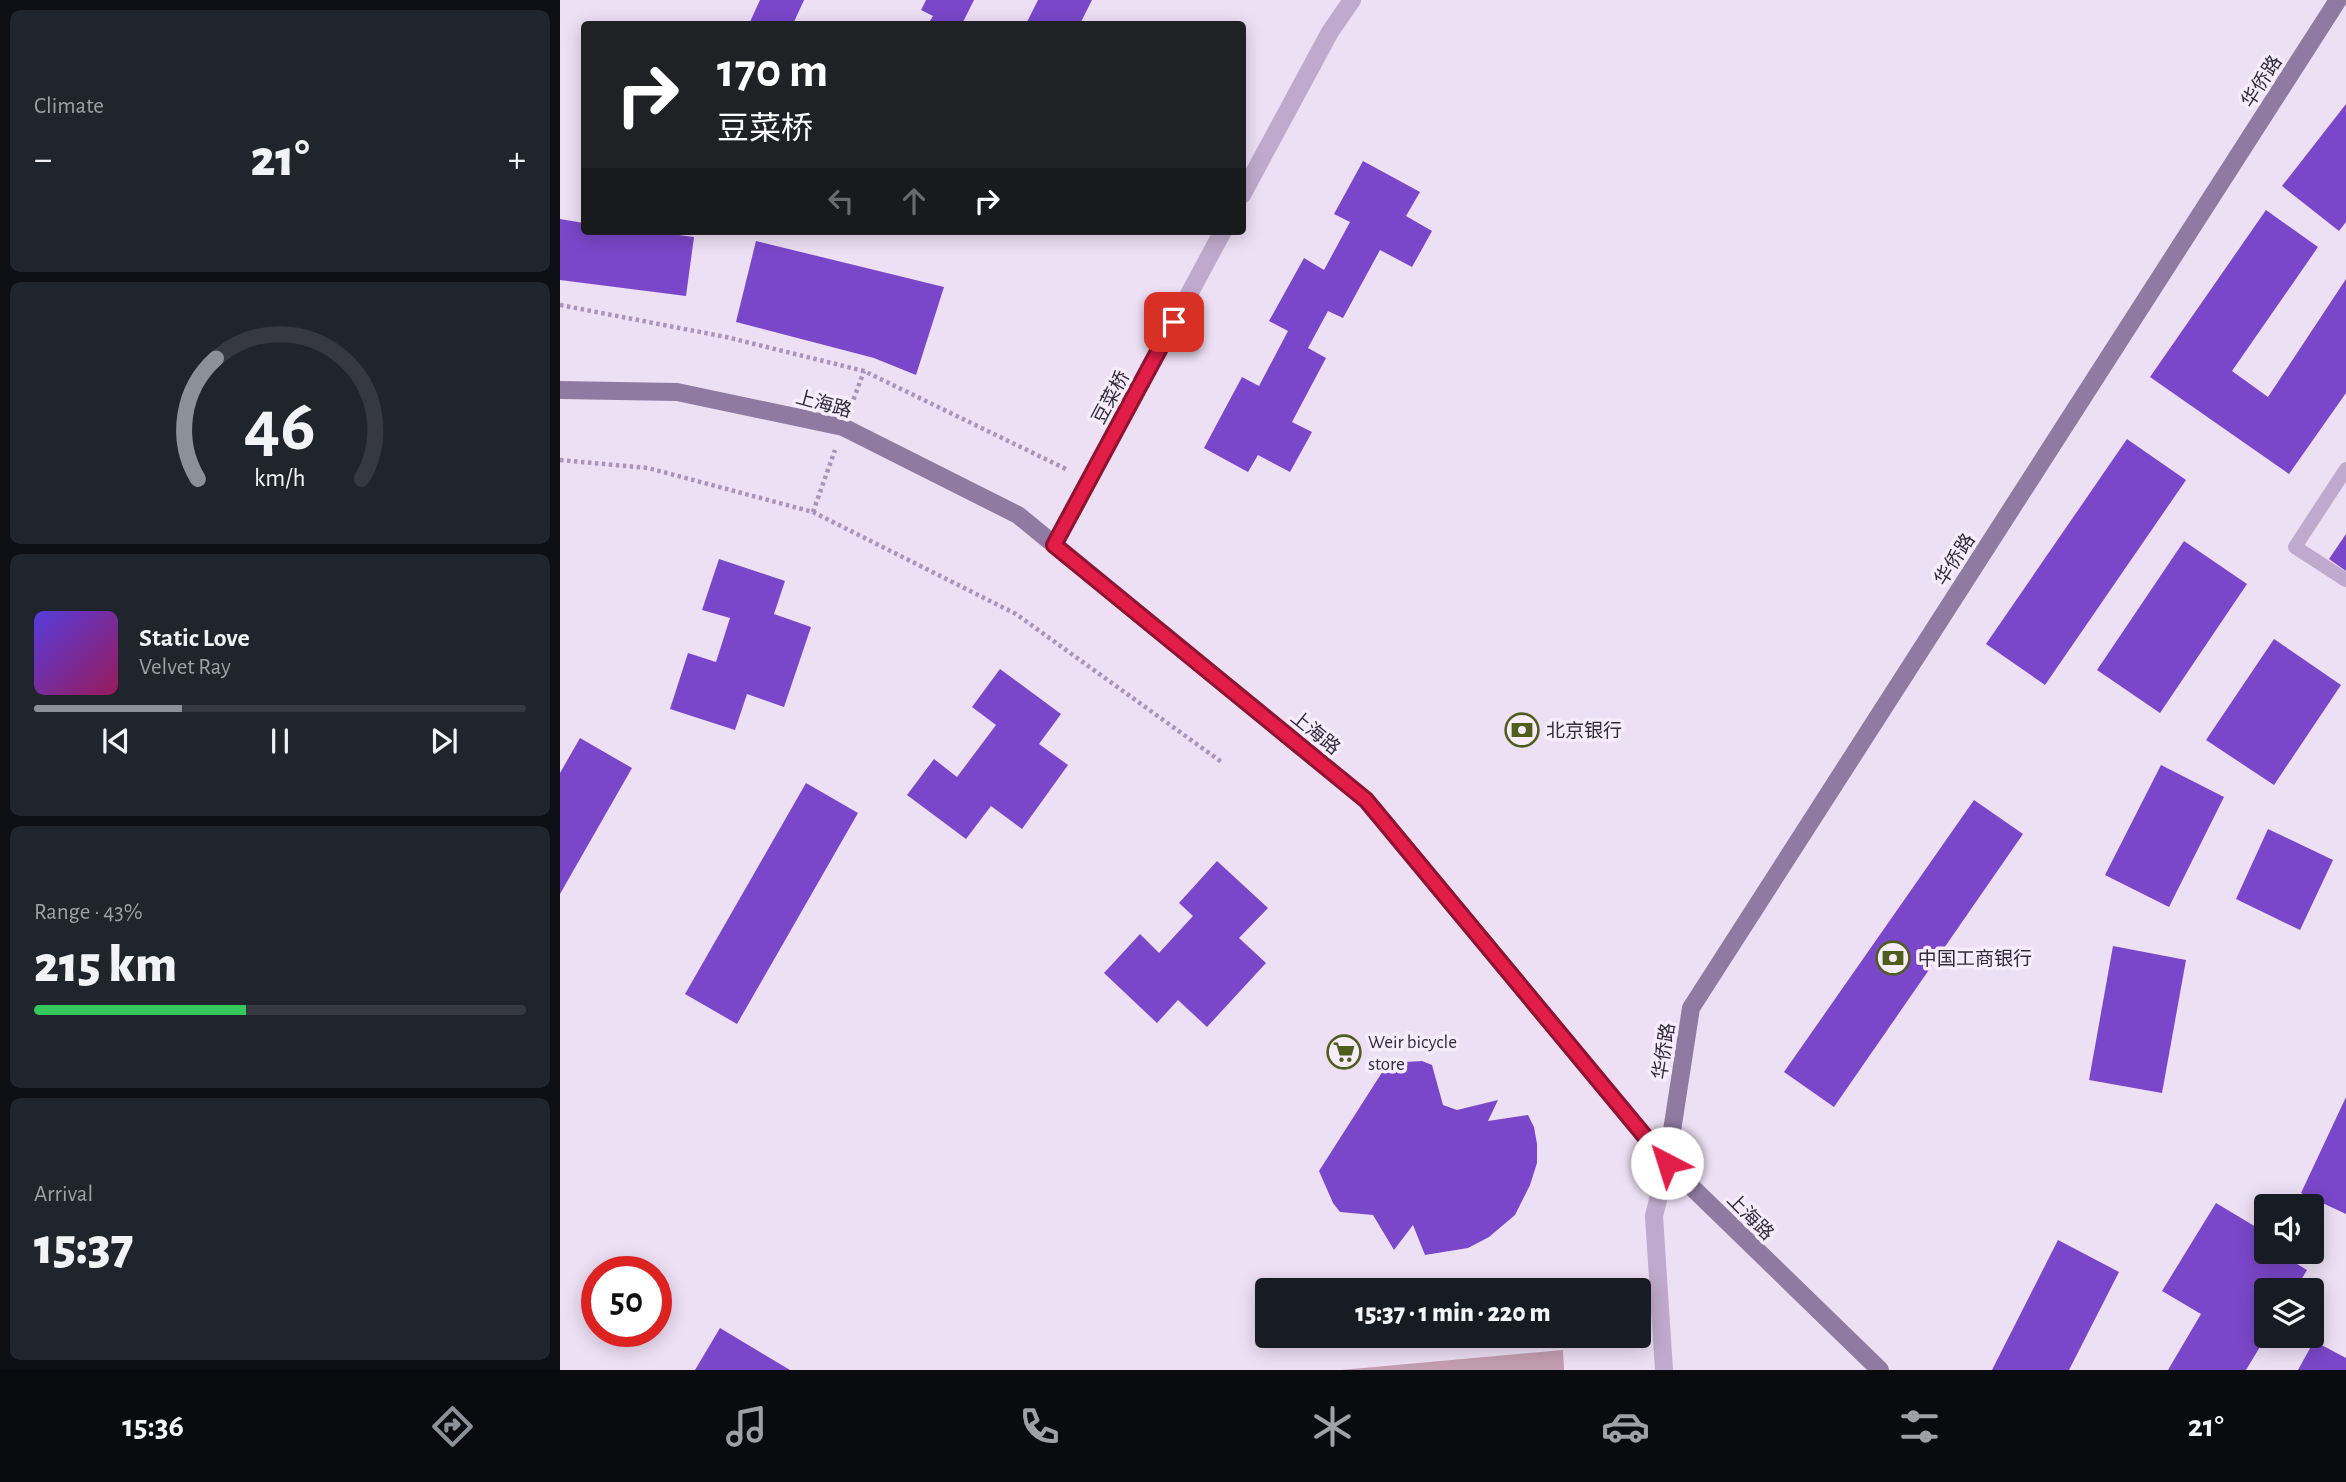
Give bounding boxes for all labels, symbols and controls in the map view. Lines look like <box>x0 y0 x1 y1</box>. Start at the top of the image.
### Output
text: 170 m <box>717 47 828 96</box>
icon: right <box>602 49 693 140</box>
street label: 华侨路 <box>2238 52 2286 111</box>
text: Climate <box>34 95 104 118</box>
text: 豆菜桥 <box>717 113 813 145</box>
text: 21° <box>250 133 310 185</box>
text: − <box>34 141 52 179</box>
text: + <box>508 141 526 179</box>
icon: left <box>822 182 860 220</box>
icon: ahead <box>895 182 933 220</box>
icon: right <box>968 182 1006 220</box>
pin <box>1144 292 1204 352</box>
icon: arrive <box>1155 303 1193 341</box>
street label: 豆菜桥 <box>1089 368 1133 427</box>
street label: 上海路 <box>794 386 854 421</box>
text: 46 <box>244 391 316 464</box>
text: km/h <box>254 466 306 491</box>
street label: 华侨路 <box>1931 530 1979 589</box>
text: Static Love <box>139 625 250 651</box>
text: Velvet Ray <box>139 656 231 679</box>
street label: 上海路 <box>1287 706 1344 758</box>
bank icon: 北京银行 <box>1503 711 1541 749</box>
place label: 北京银行 <box>1546 720 1622 741</box>
icon: previous <box>97 722 135 760</box>
icon: pause <box>261 722 299 760</box>
icon: next <box>425 722 463 760</box>
text: Range · 43% <box>34 901 143 924</box>
text: 215 km <box>34 939 177 991</box>
bank icon: 中国工商银行 <box>1874 939 1912 977</box>
place label: 中国工商银行 <box>1918 948 2032 969</box>
street label: 华侨路 <box>1650 1021 1678 1081</box>
supermarket icon: Weir bicycle store <box>1325 1033 1363 1071</box>
place label: Weir bicycle store <box>1368 1033 1457 1074</box>
position arrow <box>1630 1126 1704 1200</box>
text: Arrival <box>34 1183 93 1206</box>
street label: 上海路 <box>1723 1189 1778 1244</box>
map controls <box>2254 1194 2324 1348</box>
button: sound <box>2254 1194 2324 1264</box>
text: 15:37 <box>34 1221 134 1273</box>
speed limit sign: 50 <box>581 1256 672 1347</box>
button: layers <box>2254 1278 2324 1348</box>
text: 15:37 · 1 min · 220 m <box>1355 1300 1551 1326</box>
icon: directions <box>428 1402 477 1451</box>
icon: music <box>722 1402 771 1451</box>
icon: phone <box>1015 1402 1064 1451</box>
icon: climate <box>1308 1402 1357 1451</box>
icon: car <box>1601 1402 1650 1451</box>
icon: filters <box>1895 1402 1944 1451</box>
text: 15:36 <box>122 1410 184 1442</box>
text: 21° <box>2188 1410 2224 1442</box>

